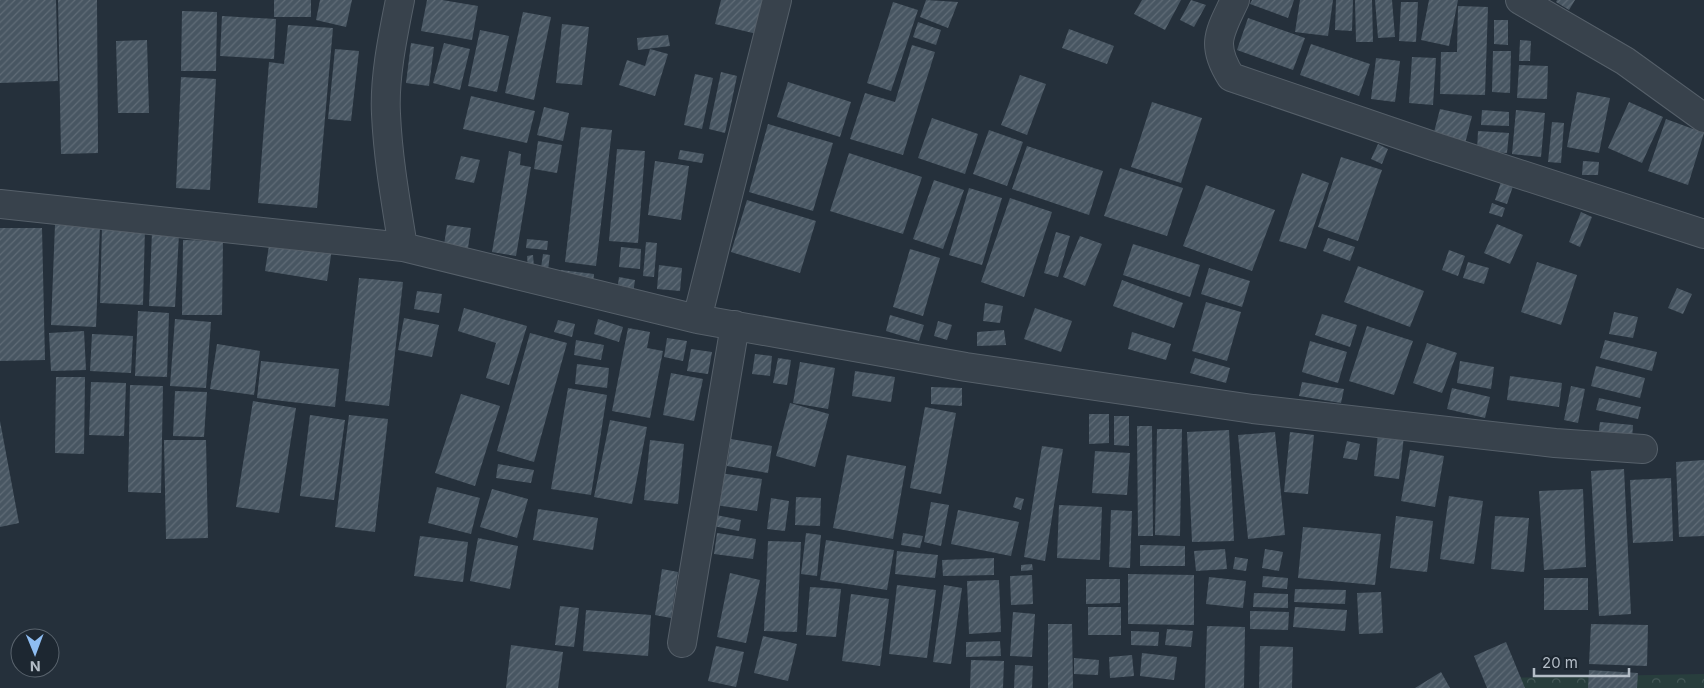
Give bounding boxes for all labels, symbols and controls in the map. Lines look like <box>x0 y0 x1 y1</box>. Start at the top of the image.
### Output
north arrow <box>10 628 60 678</box>
scale bar <box>1534 646 1629 678</box>
text: 20 m <box>1542 653 1578 672</box>
text: N <box>30 658 41 675</box>

